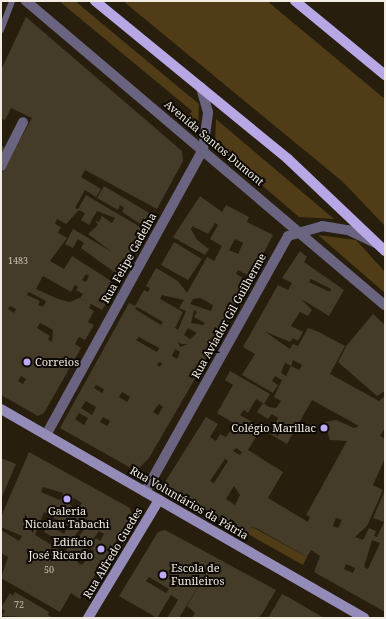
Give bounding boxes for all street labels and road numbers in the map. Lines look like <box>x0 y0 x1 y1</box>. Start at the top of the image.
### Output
street label: Avenida Santos Dumont <box>162 98 266 188</box>
street label: Rua Felipe Gadelha <box>99 211 159 305</box>
street label: Rua Aviador Gil Guilherme <box>189 251 269 381</box>
street label: Rua Voluntários da Pátria <box>128 464 250 542</box>
street label: Rua Alfredo Guedes <box>81 505 145 601</box>

